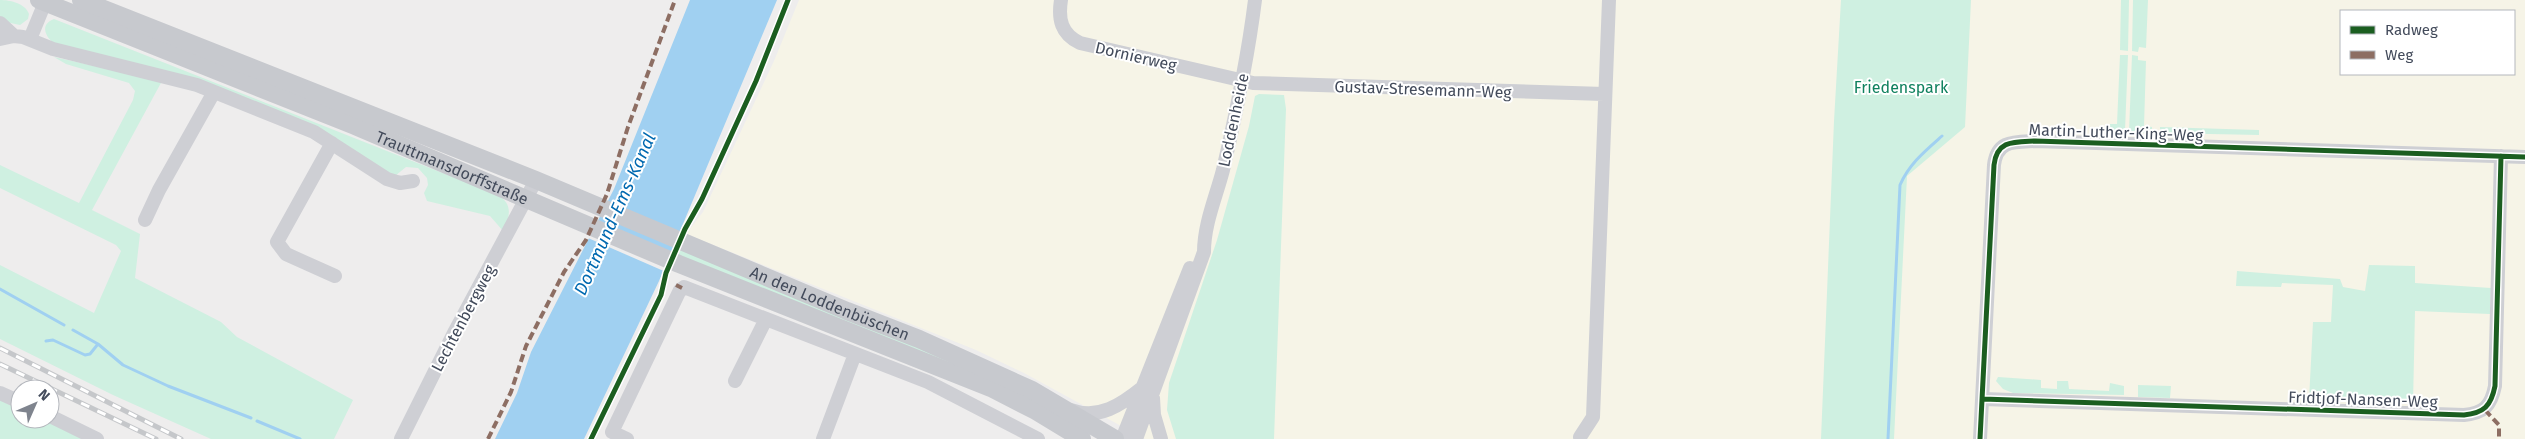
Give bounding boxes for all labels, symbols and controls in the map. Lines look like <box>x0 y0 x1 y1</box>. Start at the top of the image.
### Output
legend <box>2340 10 2515 75</box>
text: Radweg <box>2385 21 2438 39</box>
street label: Dornierweg <box>1093 38 1179 75</box>
text: Weg <box>2385 46 2413 64</box>
street label: Loddenheide <box>1214 72 1253 169</box>
street label: Gustav-Stresemann-Weg <box>1334 77 1513 102</box>
park label: Friedenspark <box>1854 78 1949 97</box>
street label: Martin-Luther-King-Weg <box>2028 120 2204 145</box>
street label: Trauttmansdorffstraße <box>373 127 531 209</box>
water label: Dortmund-Ems-Kanal <box>569 130 661 298</box>
street label: Lechtenbergweg <box>427 261 500 375</box>
street label: An den Loddenbüschen <box>747 262 912 344</box>
north arrow <box>10 379 60 429</box>
text: N <box>35 386 53 404</box>
street label: Fridtjof-Nansen-Weg <box>2288 387 2439 412</box>

